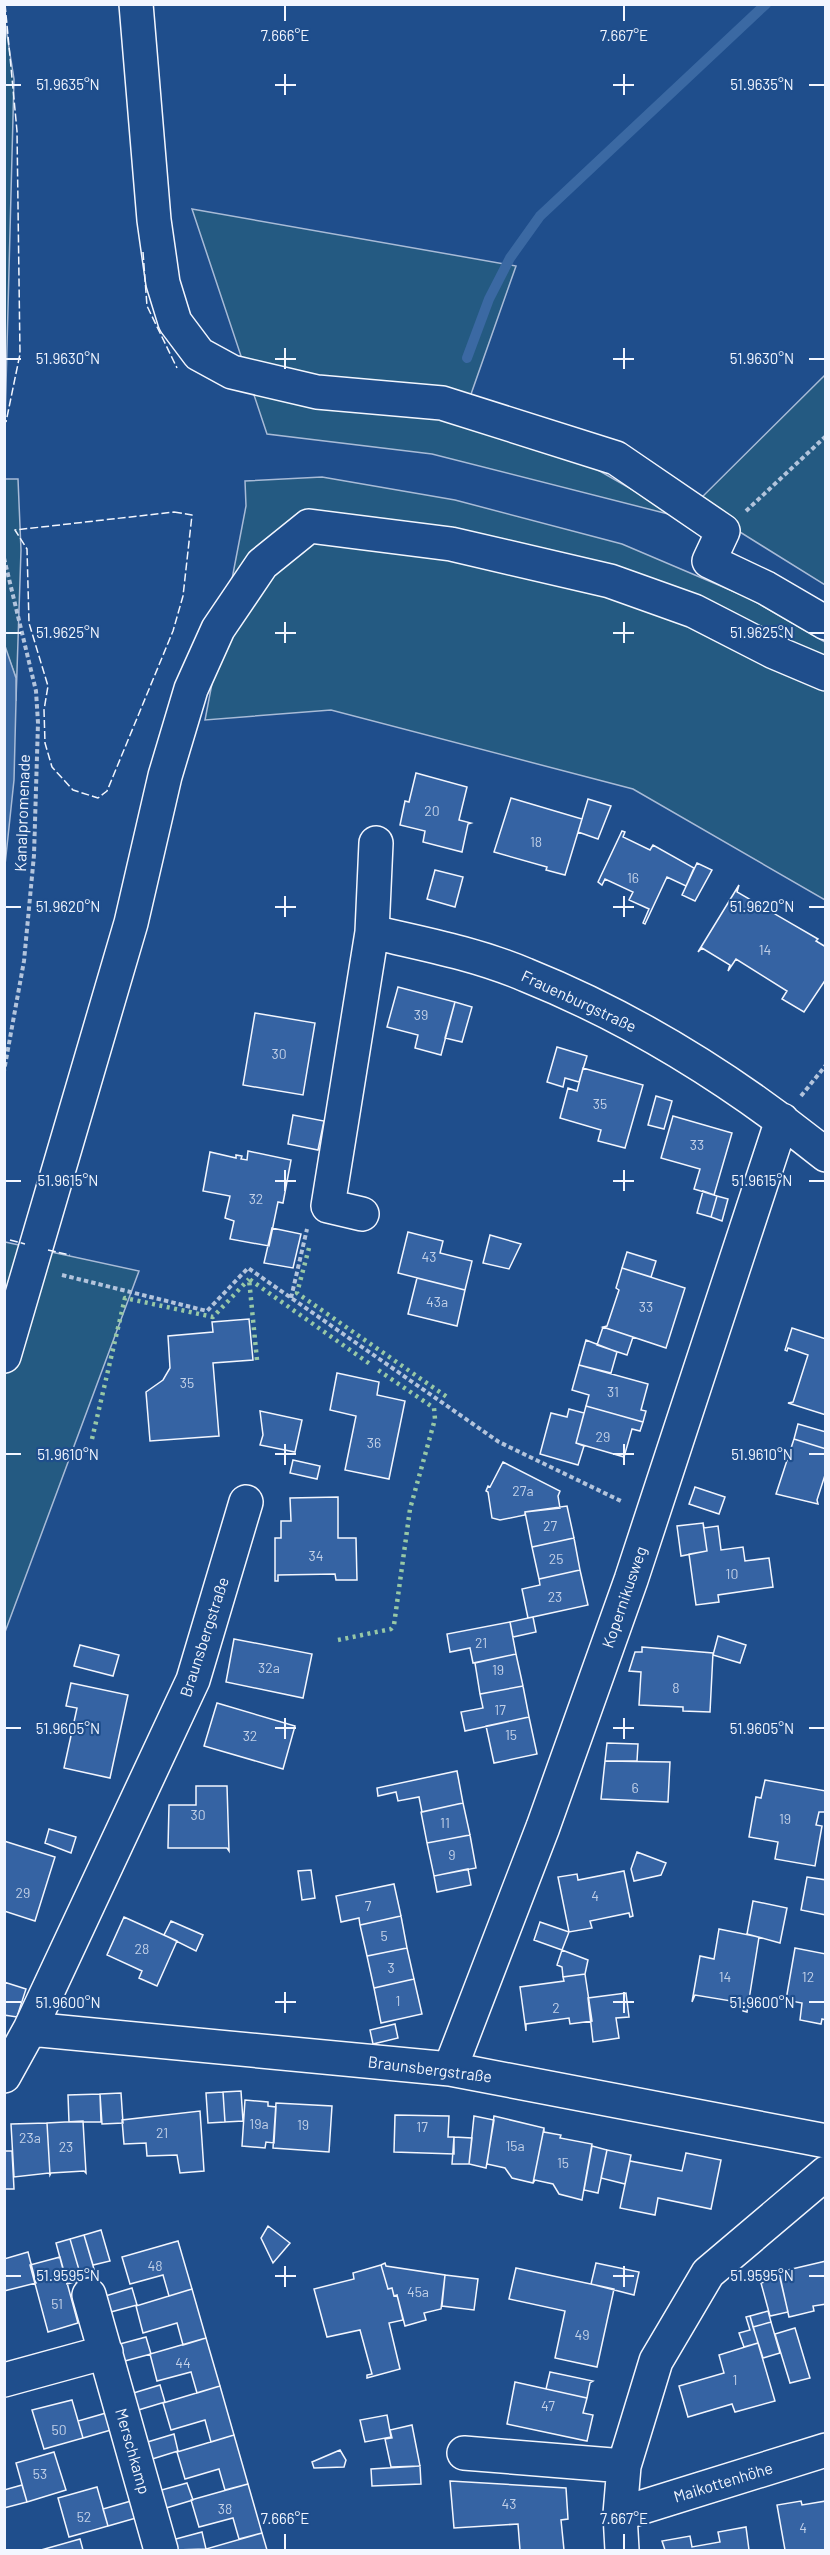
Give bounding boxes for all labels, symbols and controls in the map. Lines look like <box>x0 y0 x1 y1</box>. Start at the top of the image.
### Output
text: 7.666°E <box>261 26 309 44</box>
text: 7.667°E <box>600 26 648 44</box>
text: 51.9635°N <box>36 75 100 93</box>
text: 51.9635°N <box>730 75 794 93</box>
text: 51.9630°N <box>36 349 100 367</box>
text: 51.9630°N <box>730 349 794 367</box>
text: 51.9625°N <box>36 623 100 641</box>
text: 51.9625°N <box>730 623 794 641</box>
street label: Kanalpromenade <box>10 754 33 872</box>
house number: 20 <box>424 802 440 819</box>
house number: 18 <box>530 833 542 850</box>
house number: 16 <box>627 869 639 886</box>
text: 51.9620°N <box>36 897 100 915</box>
text: 51.9620°N <box>730 897 794 915</box>
house number: 14 <box>759 941 771 958</box>
street label: Frauenburgstraße <box>519 966 640 1036</box>
house number: 39 <box>414 1006 428 1023</box>
house number: 30 <box>271 1045 287 1062</box>
house number: 35 <box>593 1095 607 1112</box>
house number: 33 <box>690 1136 704 1153</box>
text: 51.9615°N <box>38 1171 98 1189</box>
text: 51.9615°N <box>732 1171 792 1189</box>
house number: 32 <box>249 1190 263 1207</box>
house number: 43 <box>422 1248 436 1265</box>
house number: 43a <box>426 1293 448 1310</box>
house number: 33 <box>639 1298 653 1315</box>
house number: 35 <box>180 1374 194 1391</box>
house number: 31 <box>607 1383 619 1400</box>
house number: 29 <box>596 1428 610 1445</box>
house number: 36 <box>367 1434 381 1451</box>
text: 51.9610°N <box>37 1445 99 1463</box>
text: 51.9610°N <box>731 1445 793 1463</box>
house number: 27a <box>512 1482 534 1499</box>
house number: 27 <box>543 1517 557 1534</box>
street label: Kopernikusweg <box>597 1544 650 1650</box>
house number: 34 <box>309 1547 323 1564</box>
house number: 25 <box>549 1550 563 1567</box>
house number: 10 <box>726 1565 738 1582</box>
street label: Braunsbergstraße <box>175 1574 232 1699</box>
house number: 23 <box>548 1588 562 1605</box>
house number: 21 <box>475 1634 487 1651</box>
house number: 32a <box>258 1659 280 1676</box>
house number: 19 <box>492 1661 504 1678</box>
house number: 8 <box>672 1679 680 1696</box>
house number: 17 <box>494 1701 506 1718</box>
text: 51.9605°N <box>36 1719 100 1737</box>
text: 51.9605°N <box>730 1719 794 1737</box>
house number: 15 <box>505 1726 517 1743</box>
house number: 32 <box>243 1727 257 1744</box>
house number: 6 <box>631 1779 639 1796</box>
house number: 30 <box>190 1806 206 1823</box>
house number: 19 <box>779 1810 791 1827</box>
house number: 11 <box>440 1814 450 1831</box>
house number: 9 <box>448 1846 456 1863</box>
house number: 29 <box>16 1884 30 1901</box>
house number: 4 <box>591 1887 599 1904</box>
house number: 7 <box>365 1897 372 1914</box>
house number: 5 <box>380 1927 388 1944</box>
house number: 28 <box>135 1940 149 1957</box>
house number: 3 <box>387 1959 395 1976</box>
house number: 14 <box>719 1968 731 1985</box>
house number: 12 <box>802 1968 814 1985</box>
house number: 1 <box>396 1992 400 2009</box>
text: 51.9600°N <box>35 1993 101 2011</box>
text: 51.9600°N <box>729 1993 795 2011</box>
house number: 2 <box>552 1999 560 2016</box>
street label: Braunsbergstraße <box>367 2051 493 2086</box>
house number: 19a <box>249 2115 269 2132</box>
house number: 19 <box>297 2116 309 2133</box>
house number: 17 <box>416 2118 428 2135</box>
house number: 21 <box>156 2124 168 2141</box>
house number: 23a <box>19 2129 41 2146</box>
house number: 15a <box>505 2137 525 2154</box>
house number: 23 <box>59 2138 73 2155</box>
house number: 15 <box>557 2154 569 2171</box>
house number: 48 <box>147 2257 163 2274</box>
text: 51.9595°N <box>36 2266 100 2284</box>
text: 51.9595°N <box>730 2266 794 2284</box>
house number: 45a <box>407 2283 429 2300</box>
house number: 51 <box>51 2295 63 2312</box>
house number: 49 <box>574 2326 590 2343</box>
house number: 44 <box>175 2354 191 2371</box>
house number: 1 <box>733 2371 737 2388</box>
house number: 47 <box>541 2397 555 2414</box>
street label: Merschkamp <box>112 2406 155 2496</box>
house number: 50 <box>51 2421 67 2438</box>
street label: Maikottenhöhe <box>671 2457 775 2506</box>
house number: 53 <box>33 2465 47 2482</box>
house number: 43 <box>502 2495 516 2512</box>
house number: 38 <box>218 2500 232 2517</box>
house number: 52 <box>77 2508 91 2525</box>
text: 7.666°E <box>261 2509 309 2527</box>
text: 7.667°E <box>600 2509 648 2527</box>
house number: 4 <box>799 2519 807 2536</box>

